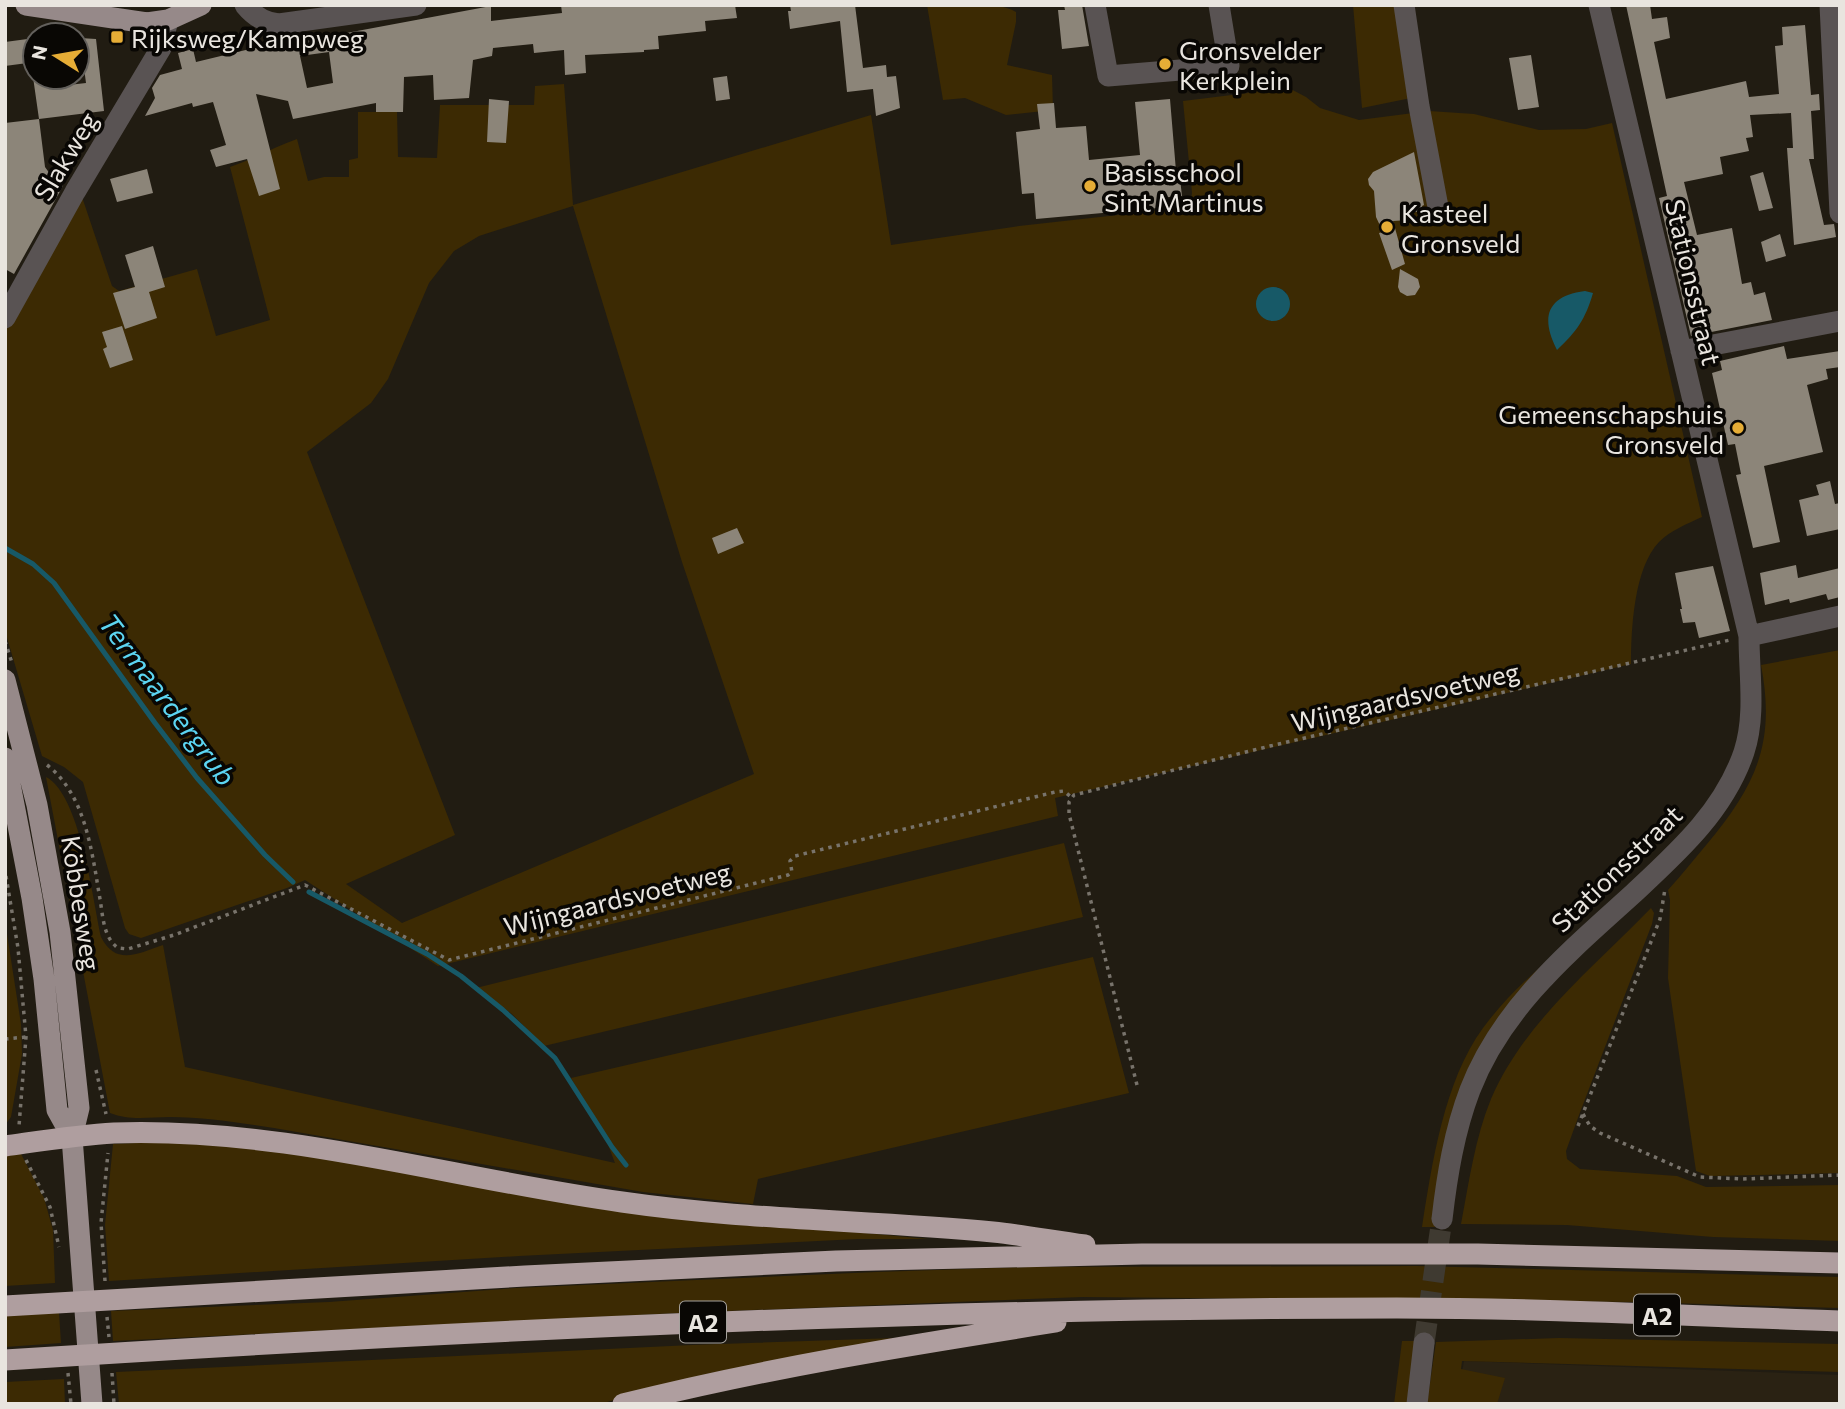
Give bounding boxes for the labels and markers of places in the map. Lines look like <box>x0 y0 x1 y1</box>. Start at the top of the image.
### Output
place label: Rijksweg/Kampweg <box>131 22 364 53</box>
marker: Rijksweg/Kampweg <box>109 29 125 45</box>
place label: Gronsvelder Kerkplein <box>1179 34 1322 95</box>
marker: Gronsvelder Kerkplein <box>1157 56 1173 72</box>
place label: Basisschool Sint Martinus <box>1104 156 1264 217</box>
marker: Basisschool Sint Martinus <box>1082 178 1098 194</box>
place label: Kasteel Gronsveld <box>1401 197 1520 258</box>
marker: Kasteel Gronsveld <box>1379 219 1395 235</box>
place label: Gemeenschapshuis Gronsveld <box>1498 398 1724 459</box>
marker: Gemeenschapshuis Gronsveld <box>1730 420 1746 436</box>

